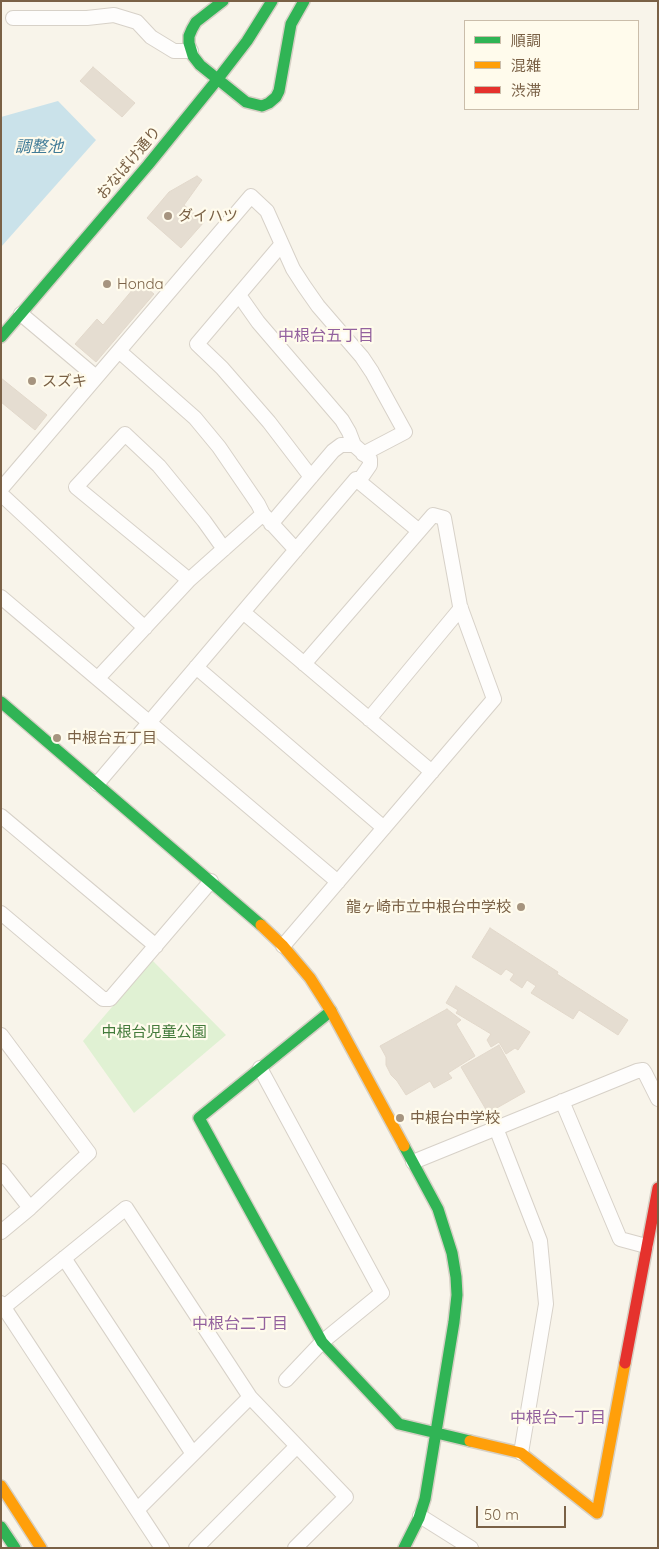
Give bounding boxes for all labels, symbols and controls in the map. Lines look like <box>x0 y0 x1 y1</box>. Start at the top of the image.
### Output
legend <box>464 20 639 110</box>
text: 順調 <box>511 31 541 50</box>
text: 混雑 <box>511 56 541 75</box>
text: 渋滞 <box>511 81 541 100</box>
street label: おなばけ通り <box>93 123 165 203</box>
water label: 調整池 <box>15 137 63 157</box>
place label: ダイハツ <box>178 207 238 225</box>
marker: ダイハツ <box>162 210 174 222</box>
place label: Honda <box>117 275 164 293</box>
marker: Honda <box>101 278 113 290</box>
district label: 中根台五丁目 <box>278 326 374 346</box>
place label: スズキ <box>42 372 87 390</box>
marker: スズキ <box>26 375 38 387</box>
place label: 中根台五丁目 <box>67 729 157 747</box>
marker: 中根台五丁目 <box>51 732 63 744</box>
place label: 龍ヶ崎市立中根台中学校 <box>346 898 511 916</box>
marker: 龍ヶ崎市立中根台中学校 <box>515 901 527 913</box>
park label: 中根台児童公園 <box>102 1023 206 1041</box>
place label: 中根台中学校 <box>410 1109 500 1127</box>
marker: 中根台中学校 <box>394 1112 406 1124</box>
district label: 中根台二丁目 <box>192 1314 288 1334</box>
district label: 中根台一丁目 <box>510 1408 606 1428</box>
scale bar <box>479 1496 569 1528</box>
text: 50 m <box>484 1505 519 1524</box>

